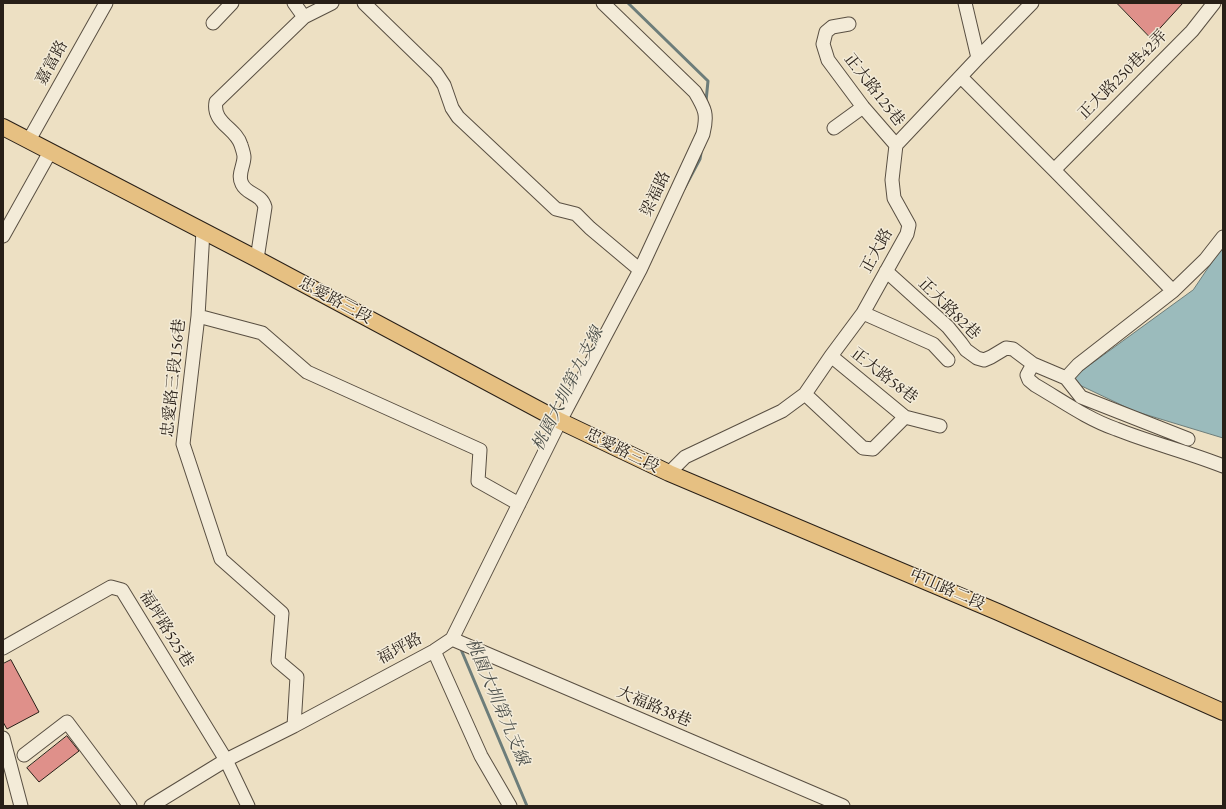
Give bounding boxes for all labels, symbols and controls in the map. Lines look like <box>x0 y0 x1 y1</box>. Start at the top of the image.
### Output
street label: 正大路250巷42弄 <box>1074 26 1172 124</box>
street label: 嘉富路 <box>32 37 72 89</box>
street label: 正大路125巷 <box>840 50 908 130</box>
street label: 梁福路 <box>637 168 675 220</box>
street label: 正大路 <box>857 225 897 277</box>
street label: 忠愛路三段 <box>295 274 375 328</box>
street label: 正大路82巷 <box>914 274 984 344</box>
street label: 忠愛路三段156巷 <box>158 318 190 438</box>
water label: 桃園大圳第九支線 <box>528 324 608 454</box>
street label: 正大路58巷 <box>847 344 921 408</box>
street label: 忠愛路三段 <box>582 425 662 477</box>
street label: 中山路二段 <box>906 566 988 614</box>
street label: 福坪路525巷 <box>135 587 197 671</box>
street label: 福坪路 <box>374 629 426 669</box>
water label: 桃園大圳第九支線 <box>461 635 533 769</box>
street label: 大福路38巷 <box>614 683 694 731</box>

